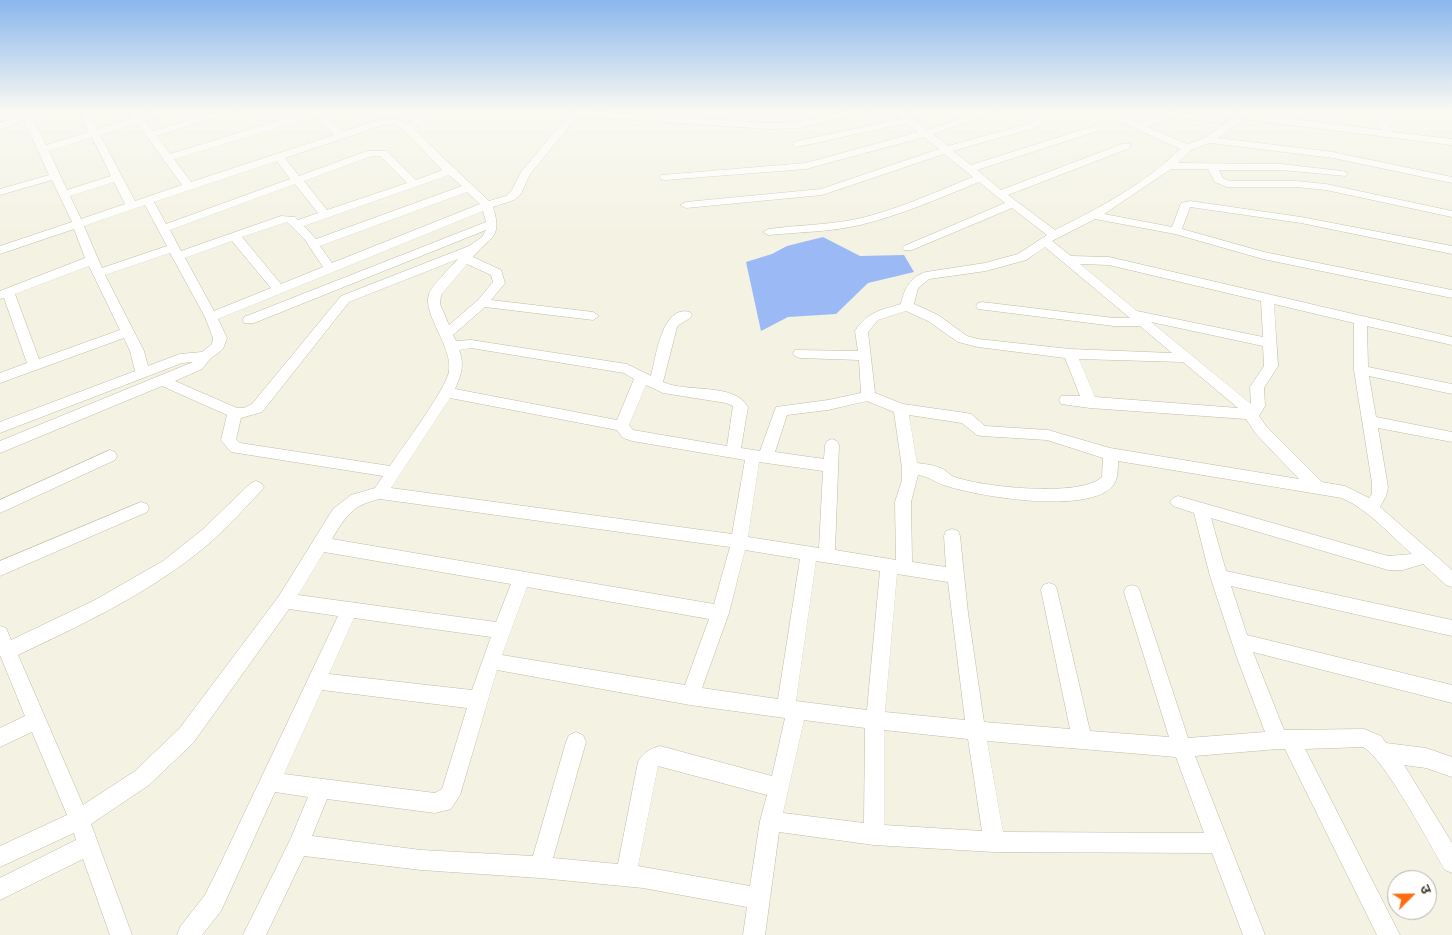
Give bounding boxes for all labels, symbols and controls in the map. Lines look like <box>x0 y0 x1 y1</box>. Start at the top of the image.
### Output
north arrow <box>1387 870 1437 920</box>
text: उ <box>1416 882 1435 896</box>

